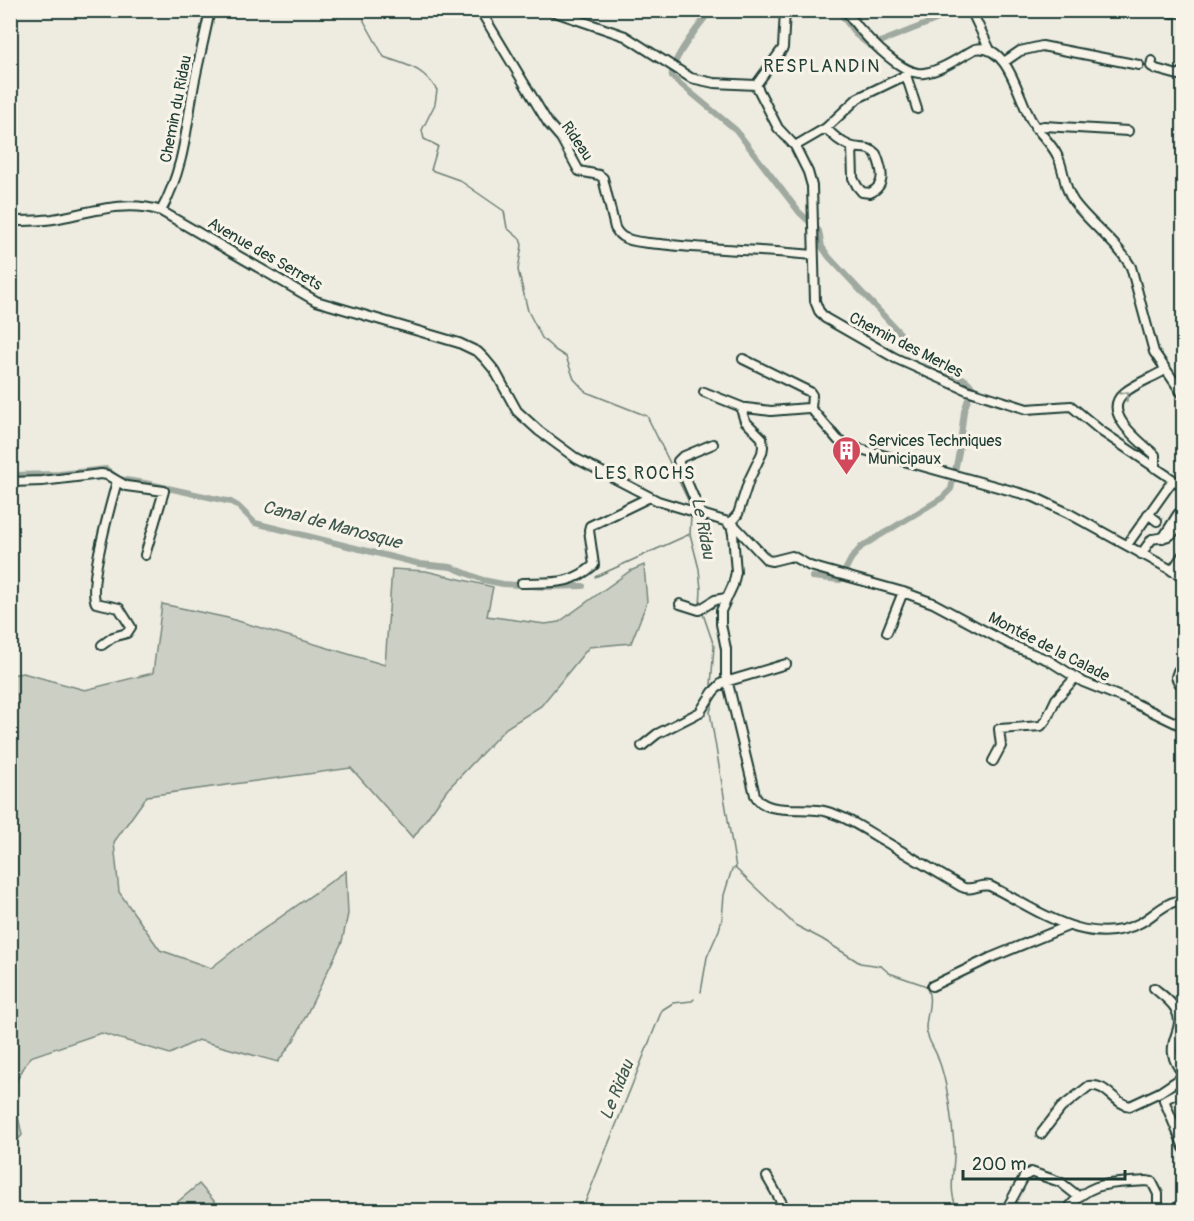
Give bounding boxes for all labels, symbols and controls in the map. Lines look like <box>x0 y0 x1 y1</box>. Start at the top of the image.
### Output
street label: Chemin du Ridau <box>156 54 196 164</box>
district label: RESPLANDIN <box>763 55 881 78</box>
street label: Rideau <box>557 118 597 164</box>
street label: Avenue des Serrets <box>204 213 326 295</box>
street label: Chemin des Merles <box>846 308 966 382</box>
one-way arrow <box>1118 391 1129 402</box>
place label: Services Techniques Municipaux <box>868 431 1002 469</box>
building icon: Services Techniques Municipaux <box>831 434 863 476</box>
district label: LES ROCHS <box>594 462 696 485</box>
water label: Canal de Manosque <box>260 495 406 555</box>
water label: Le Ridau <box>686 495 720 562</box>
street label: Montée de la Calade <box>985 608 1113 686</box>
water label: Le Ridau <box>595 1056 640 1123</box>
scale bar <box>963 1143 1125 1181</box>
text: 200 m <box>972 1153 1027 1176</box>

